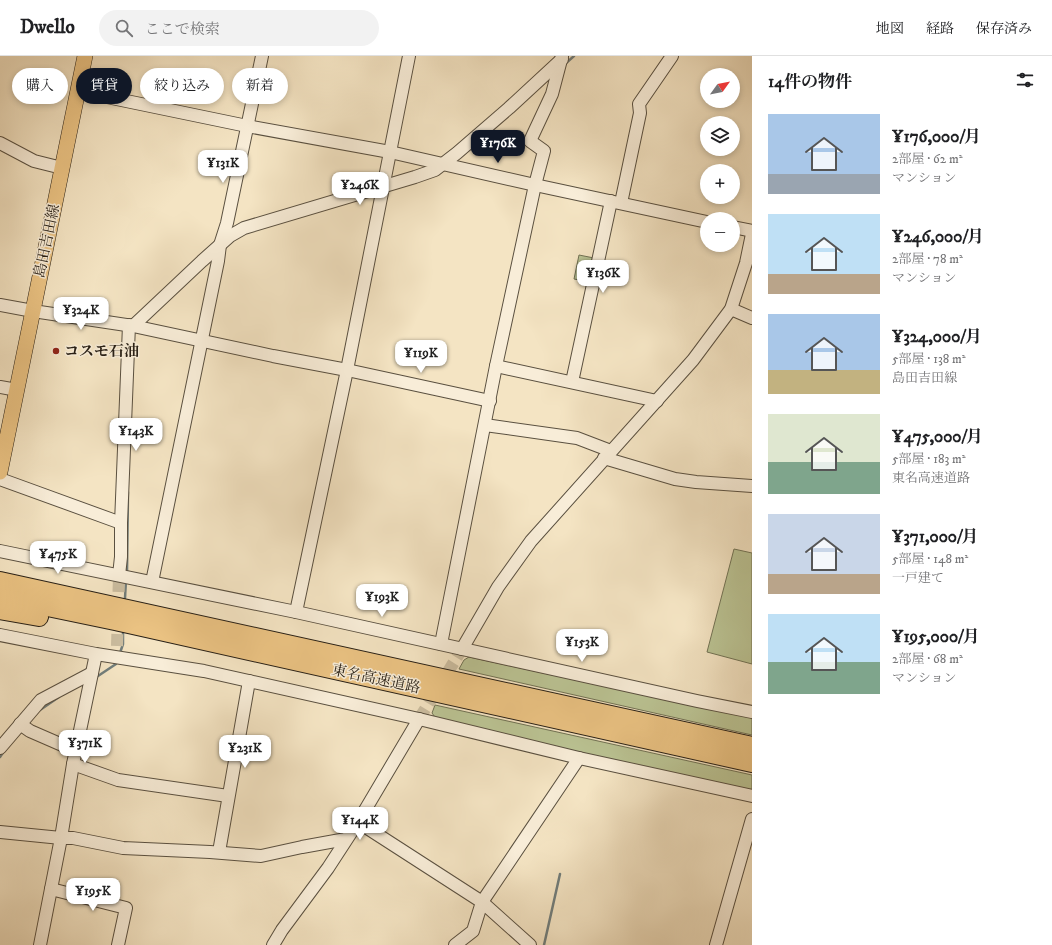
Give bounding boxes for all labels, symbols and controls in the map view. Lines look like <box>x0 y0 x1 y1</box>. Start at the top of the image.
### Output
search box <box>99 10 379 46</box>
text: Dwello <box>20 16 75 39</box>
icon: search <box>113 17 135 39</box>
text: ここで検索 <box>145 20 220 39</box>
text: 地図 <box>876 20 904 38</box>
text: 経路 <box>926 20 954 38</box>
text: 保存済み <box>976 20 1032 38</box>
chip: 購入 <box>12 68 68 104</box>
chip: 賃貸 <box>76 68 132 104</box>
chip: 絞り込み <box>140 68 224 104</box>
chip: 新着 <box>232 68 288 104</box>
north arrow <box>700 68 740 108</box>
map controls <box>700 68 740 252</box>
icon: filters <box>1014 69 1036 91</box>
text: 14件の物件 <box>768 71 852 93</box>
button: layers <box>700 116 740 156</box>
text: ¥176,000/月 <box>892 126 981 148</box>
pin: ¥176K <box>470 130 526 164</box>
icon: home <box>800 130 848 178</box>
text: ¥176K <box>480 135 516 151</box>
pin: ¥131K <box>195 150 251 184</box>
text: 2部屋 · 62 m² <box>892 151 963 167</box>
text: ¥131K <box>207 155 239 171</box>
button: + <box>700 164 740 204</box>
text: マンション <box>892 170 956 186</box>
pin: ¥246K <box>332 172 388 206</box>
text: ¥246K <box>341 177 379 193</box>
street label: 島田吉田線 <box>30 202 64 280</box>
button: − <box>700 212 740 252</box>
text: ¥246,000/月 <box>892 226 984 248</box>
icon: home <box>800 230 848 278</box>
text: 2部屋 · 78 m² <box>892 251 963 267</box>
pin: ¥136K <box>575 260 631 294</box>
text: ¥136K <box>586 265 620 281</box>
text: マンション <box>892 270 956 286</box>
pin: ¥324K <box>53 297 109 331</box>
text: ¥324K <box>63 302 99 318</box>
text: ¥324,000/月 <box>892 326 982 348</box>
icon: home <box>800 330 848 378</box>
pin: ¥119K <box>393 340 449 374</box>
place label: コスモ石油 <box>64 342 139 361</box>
text: ¥119K <box>404 345 438 361</box>
marker: コスモ石油 <box>51 346 61 356</box>
text: 5部屋 · 138 m² <box>892 351 966 367</box>
text: 島田吉田線 <box>892 370 957 386</box>
pin: ¥143K <box>108 418 164 452</box>
text: ¥143K <box>119 423 153 439</box>
text: ¥475,000/月 <box>892 426 983 448</box>
icon: home <box>800 430 848 478</box>
text: 5部屋 · 183 m² <box>892 451 966 467</box>
text: 東名高速道路 <box>892 470 970 486</box>
text: ¥371,000/月 <box>892 526 979 548</box>
icon: home <box>800 530 848 578</box>
pin: ¥475K <box>30 541 86 575</box>
text: ¥475K <box>39 546 77 562</box>
text: 5部屋 · 148 m² <box>892 551 968 567</box>
text: 一戸建て <box>892 570 944 586</box>
pin: ¥193K <box>354 584 410 618</box>
text: ¥193K <box>365 589 399 605</box>
text: ¥195,000/月 <box>892 626 980 648</box>
pin: ¥153K <box>554 629 610 663</box>
icon: home <box>800 630 848 678</box>
text: ¥153K <box>565 634 599 650</box>
text: 2部屋 · 68 m² <box>892 651 963 667</box>
street label: 東名高速道路 <box>330 660 422 698</box>
text: マンション <box>892 670 956 686</box>
pin: ¥371K <box>57 730 113 764</box>
text: ¥371K <box>68 735 102 751</box>
pin: ¥231K <box>217 735 273 769</box>
text: ¥231K <box>228 740 262 756</box>
pin: ¥144K <box>332 807 388 841</box>
text: ¥144K <box>341 812 379 828</box>
pin: ¥195K <box>65 878 121 912</box>
text: ¥195K <box>75 883 111 899</box>

